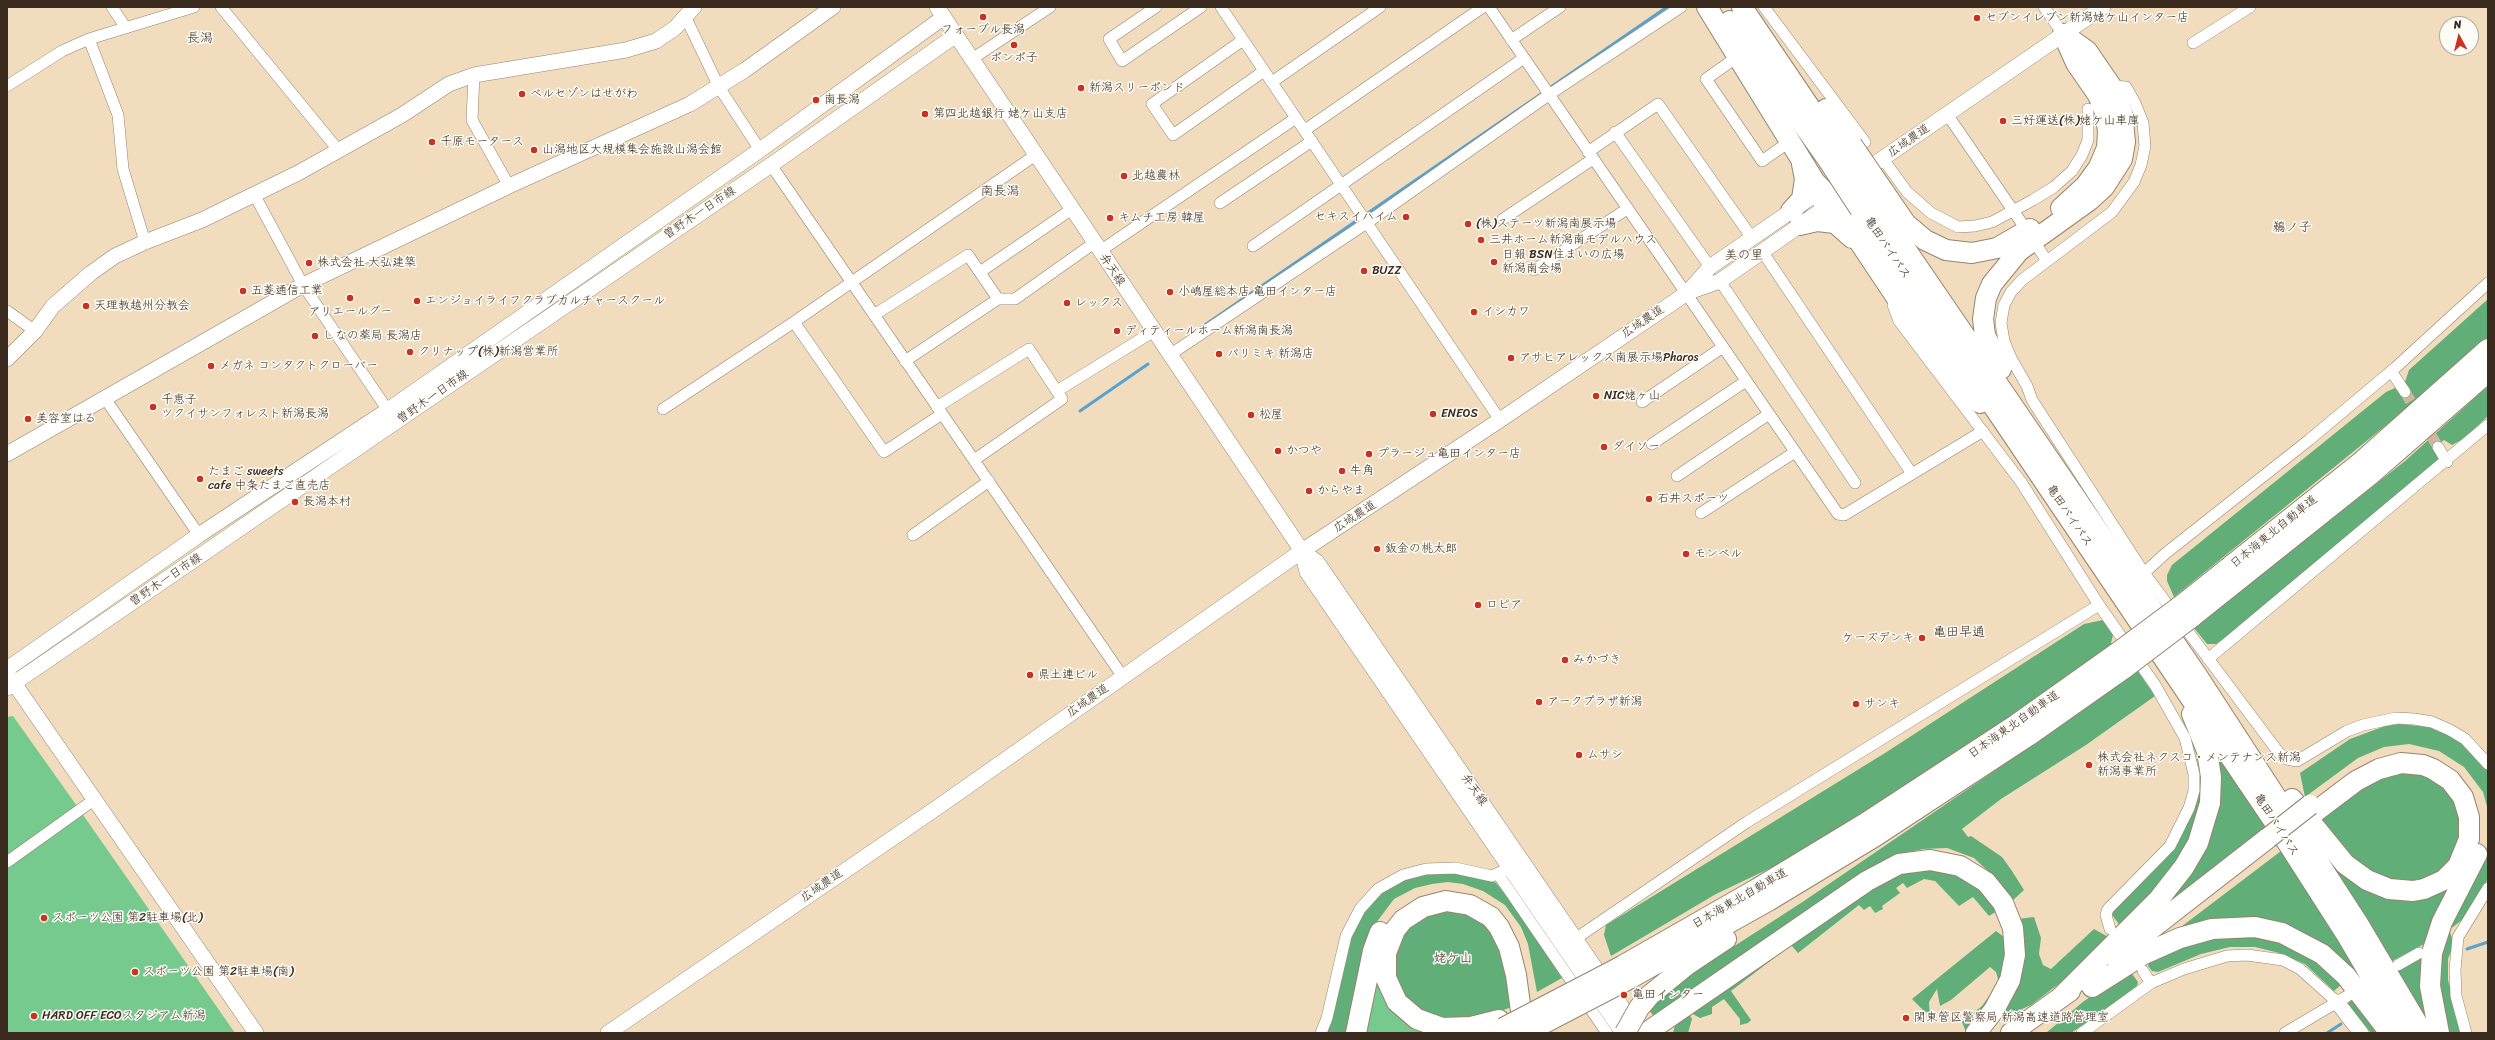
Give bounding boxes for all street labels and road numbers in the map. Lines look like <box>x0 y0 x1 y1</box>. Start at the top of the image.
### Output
street label: 広域農道 <box>1885 121 1933 161</box>
street label: 曽野木一日市線 <box>661 184 739 242</box>
street label: 亀田バイパス <box>1861 214 1913 282</box>
street label: 弁天線 <box>1096 251 1128 289</box>
street label: 広域農道 <box>1619 303 1667 341</box>
street label: 曽野木一日市線 <box>394 367 472 427</box>
street label: 亀田バイパス <box>2043 482 2095 550</box>
street label: 日本海東北自動車道 <box>2228 492 2320 572</box>
street label: 広域農道 <box>1331 498 1379 536</box>
street label: 曽野木一日市線 <box>127 551 205 609</box>
street label: 広域農道 <box>1064 681 1112 721</box>
street label: 日本海東北自動車道 <box>1966 688 2062 762</box>
street label: 弁天線 <box>1458 771 1490 809</box>
street label: 亀田バイパス <box>2250 791 2302 859</box>
street label: 広域農道 <box>798 866 846 906</box>
street label: 日本海東北自動車道 <box>1690 866 1790 932</box>

